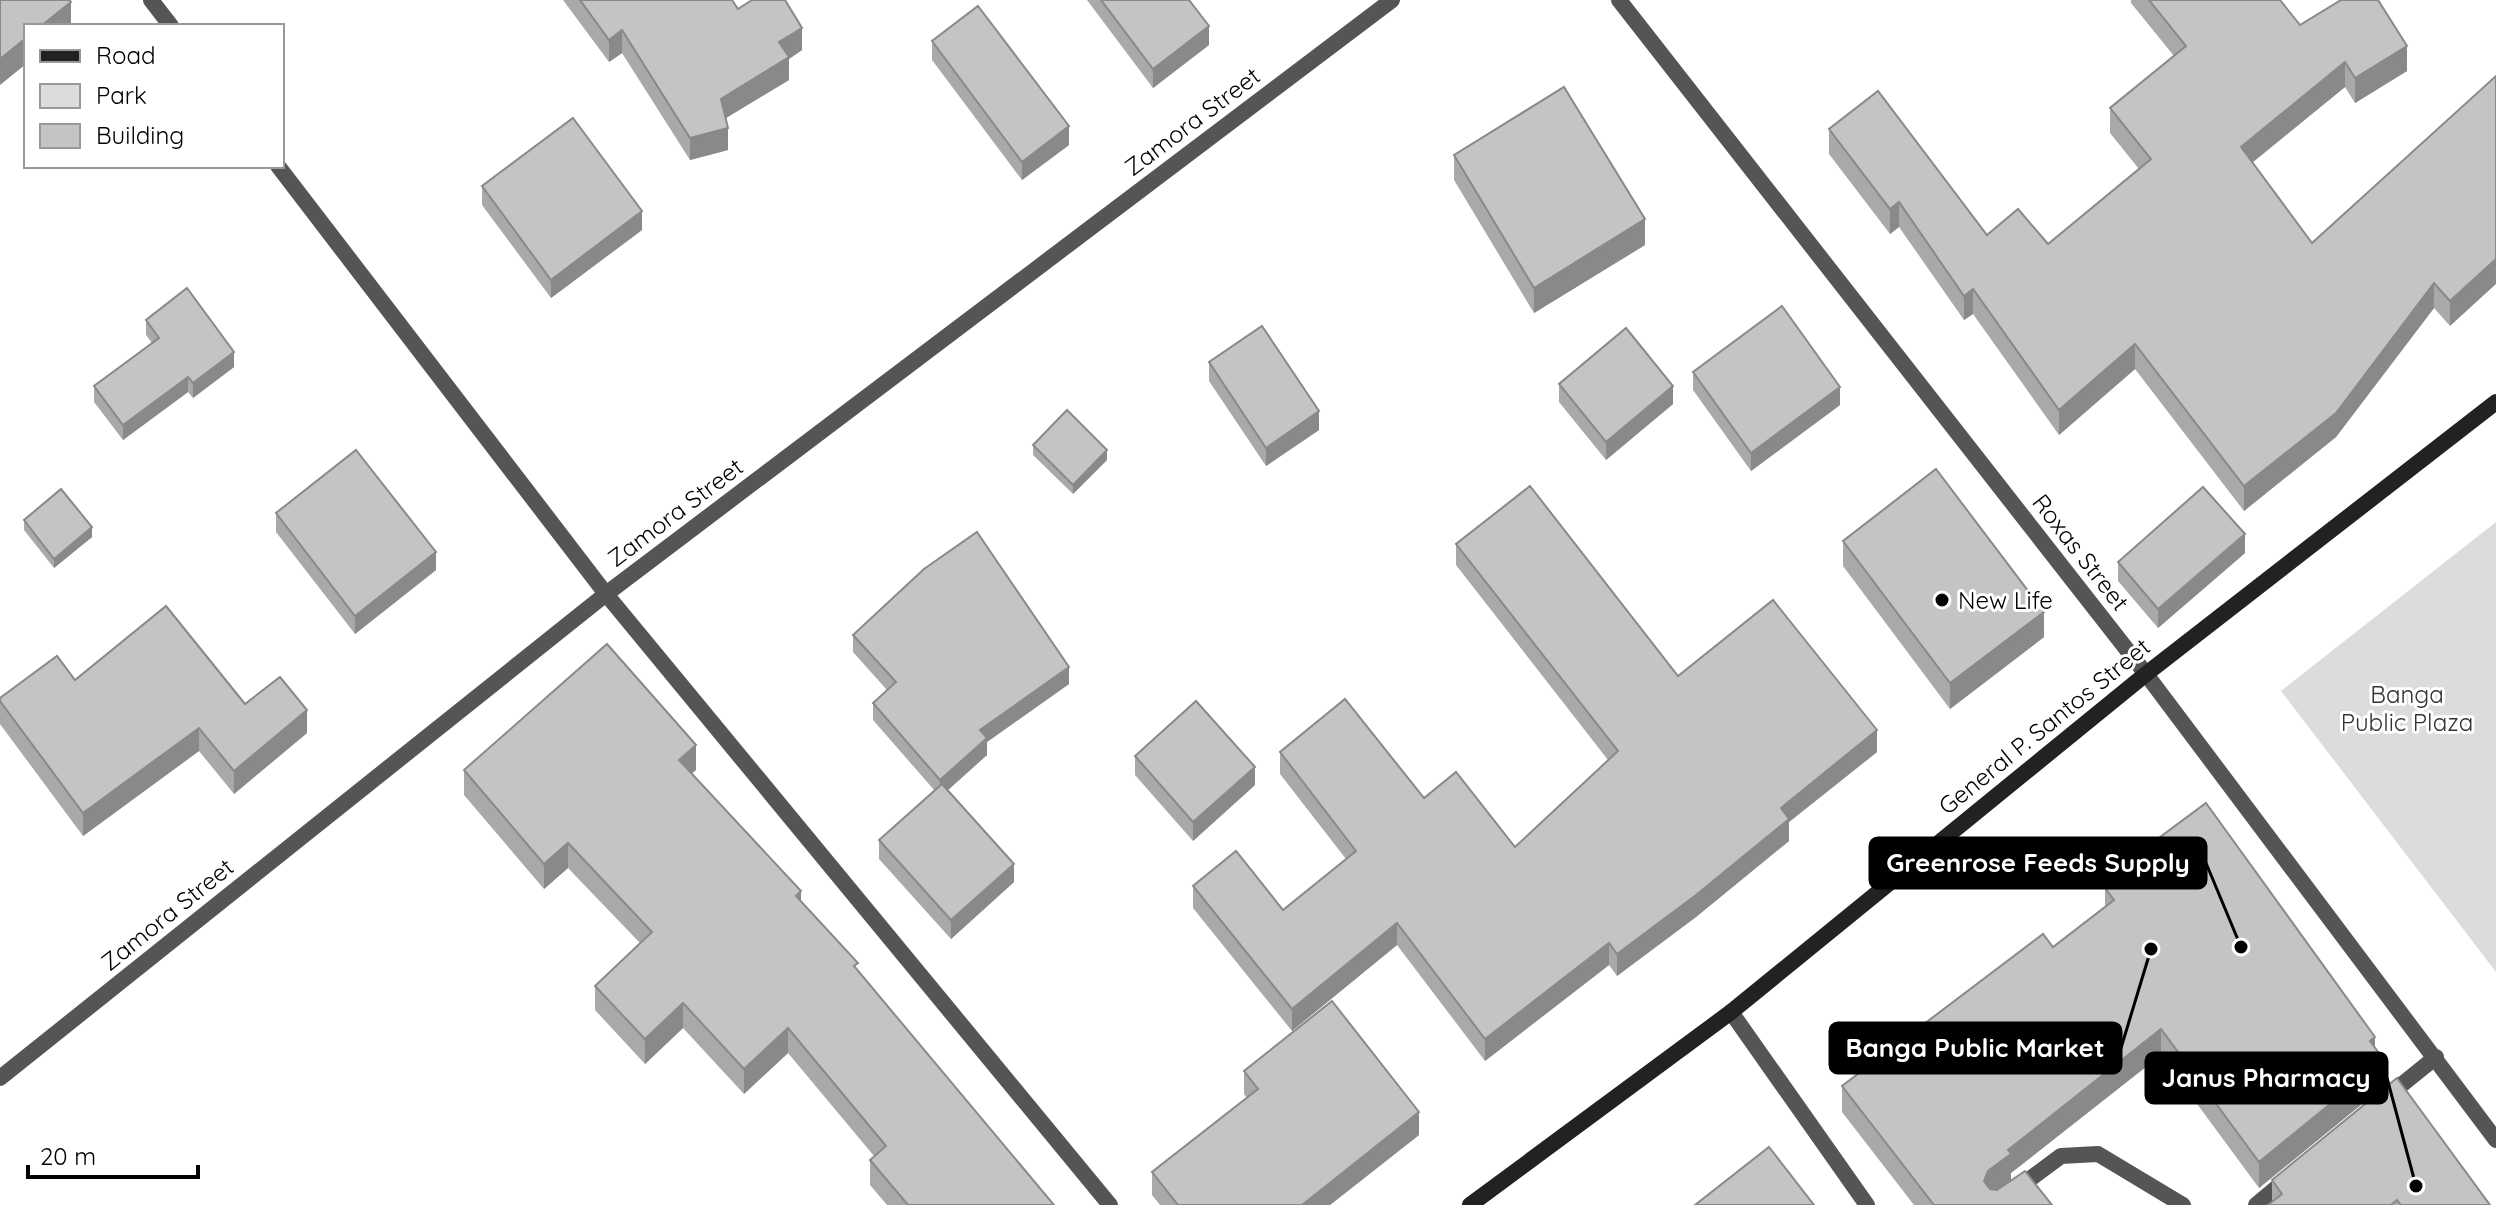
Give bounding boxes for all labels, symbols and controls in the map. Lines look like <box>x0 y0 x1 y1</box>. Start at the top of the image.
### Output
legend <box>24 24 284 168</box>
text: Road <box>96 40 156 70</box>
street label: Zamora Street <box>1118 60 1266 182</box>
text: Park <box>96 80 147 110</box>
text: Building <box>96 120 184 150</box>
street label: Zamora Street <box>601 451 749 573</box>
street label: Roxas Street <box>2026 488 2136 616</box>
place label: New Life <box>1958 585 2053 615</box>
marker: New Life <box>1933 591 1951 609</box>
street label: General P. Santos Street <box>1932 631 2156 821</box>
park label: Banga Public Plaza <box>2341 679 2473 737</box>
callout: Greenrose Feeds Supply <box>1870 838 2206 888</box>
text: Greenrose Feeds Supply <box>1886 846 2190 879</box>
street label: Zamora Street <box>95 851 239 977</box>
callout: Banga Public Market <box>1830 1023 2121 1073</box>
text: Banga Public Market <box>1845 1031 2105 1064</box>
callout: Janus Pharmacy <box>2146 1053 2387 1103</box>
text: Janus Pharmacy <box>2162 1061 2370 1094</box>
scale bar <box>28 1129 198 1179</box>
text: 20 m <box>40 1141 96 1171</box>

